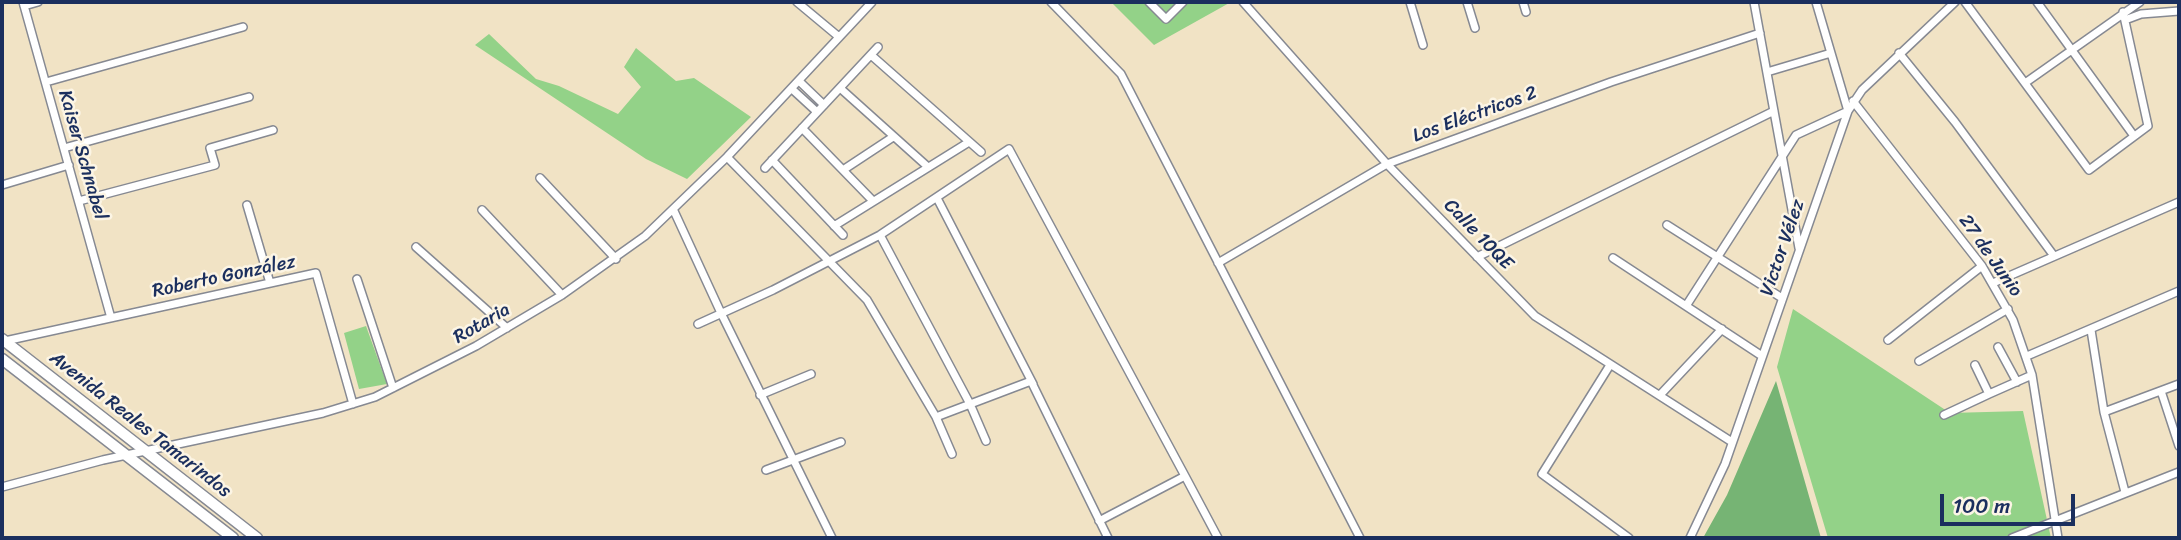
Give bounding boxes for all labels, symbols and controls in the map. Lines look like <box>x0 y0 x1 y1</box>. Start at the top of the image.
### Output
street label: Los Eléctricos 2 <box>1410 82 1540 148</box>
street label: Kaiser Schnabel <box>53 88 111 222</box>
street label: Calle 10QE <box>1439 195 1517 275</box>
street label: Victor Vélez <box>1756 197 1810 299</box>
street label: 27 de Junio <box>1953 210 2027 302</box>
street label: Roberto González <box>150 251 298 303</box>
street label: Rotaria <box>450 299 514 349</box>
street label: Avenida Reales Tamarindos <box>45 347 235 503</box>
scale bar <box>1943 480 2078 524</box>
text: 100 m <box>1953 487 2010 525</box>

